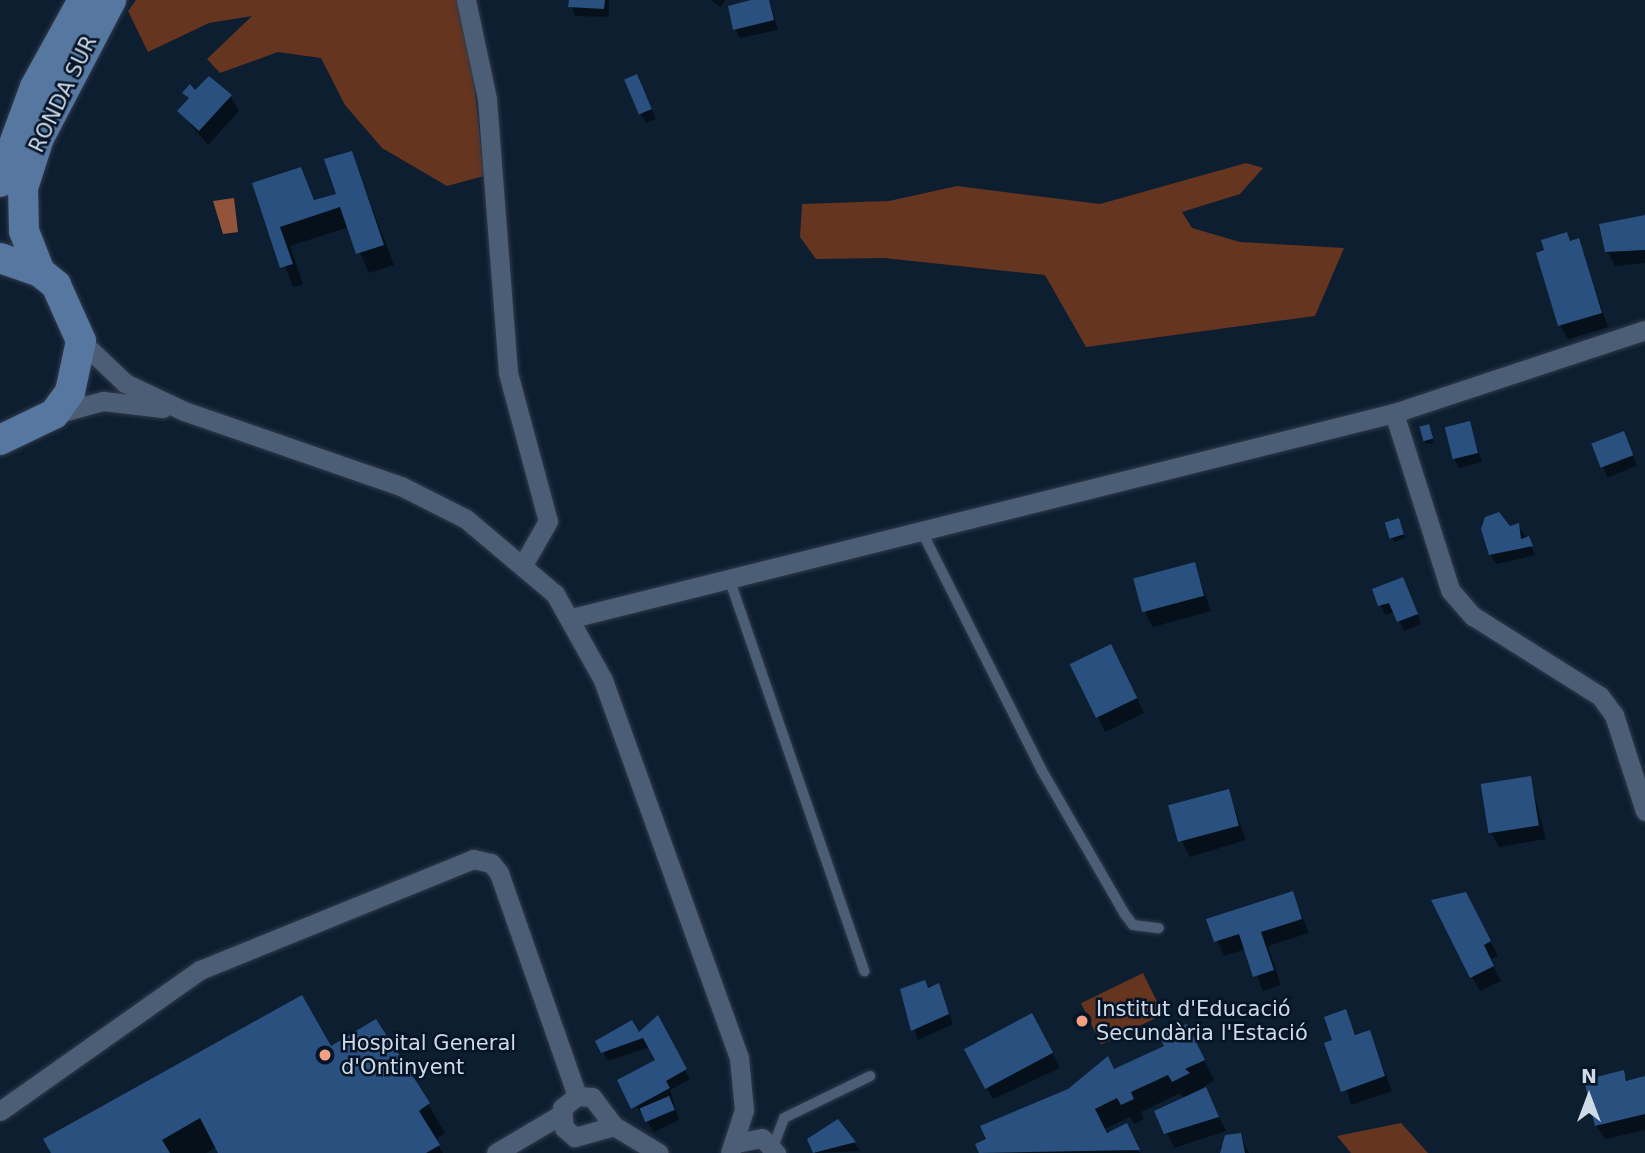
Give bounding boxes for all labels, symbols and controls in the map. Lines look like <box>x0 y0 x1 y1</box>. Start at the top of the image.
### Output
street label: RONDA SUR <box>24 31 102 157</box>
place label: Institut d'Educació Secundària l'Estació <box>1096 996 1308 1046</box>
marker: Institut d'Educació Secundària l'Estació <box>1074 1013 1090 1029</box>
place label: Hospital General d'Ontinyent <box>341 1030 516 1080</box>
marker: Hospital General d'Ontinyent <box>315 1045 335 1065</box>
north arrow <box>1554 1062 1624 1132</box>
text: N <box>1581 1065 1597 1087</box>

